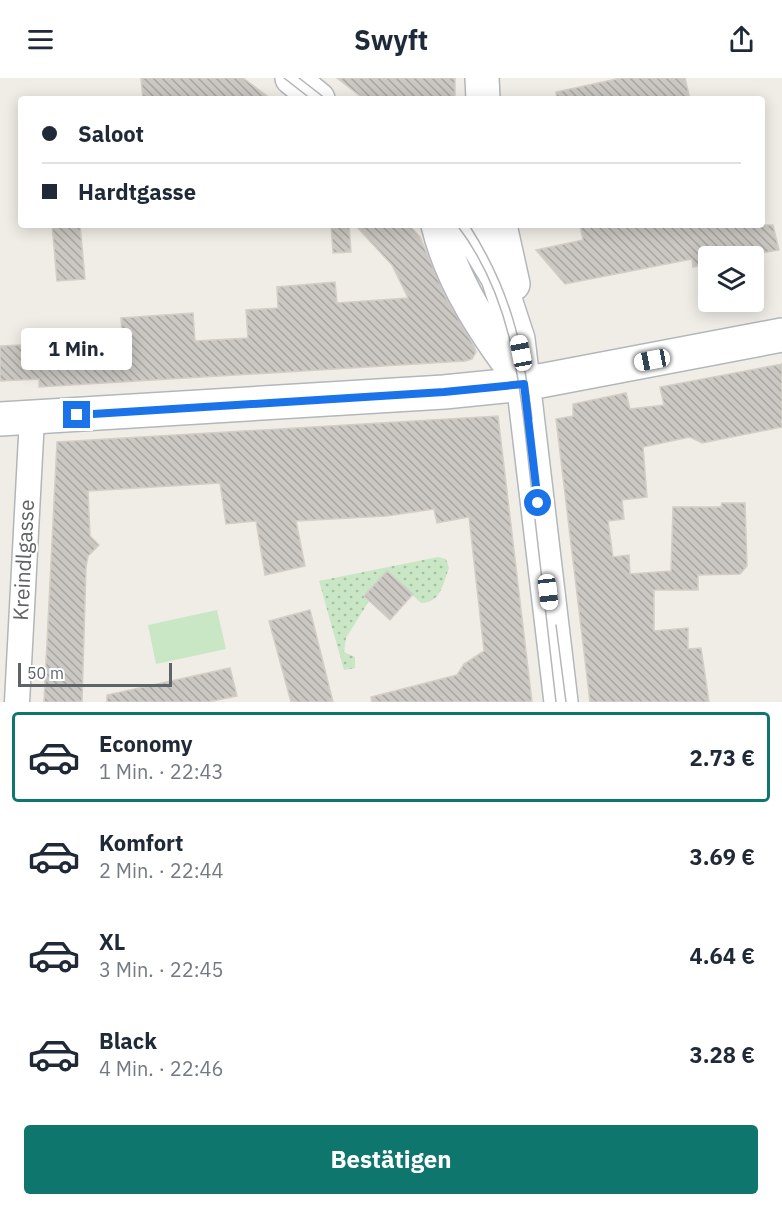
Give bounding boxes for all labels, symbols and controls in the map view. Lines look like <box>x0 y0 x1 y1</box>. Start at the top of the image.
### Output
text: Swyft <box>354 22 428 57</box>
icon: menu <box>24 23 57 56</box>
icon: share <box>725 23 758 56</box>
text: Saloot <box>78 119 144 148</box>
text: Hardtgasse <box>78 177 196 206</box>
map controls <box>698 246 764 312</box>
button: layers <box>698 246 764 312</box>
callout: 1 Min. <box>22 328 132 370</box>
car <box>509 334 533 372</box>
text: 1 Min. <box>48 335 105 362</box>
car <box>633 348 671 372</box>
route end <box>63 401 90 428</box>
route start <box>524 489 551 516</box>
street label: Kreindlgasse <box>6 499 40 621</box>
car <box>537 573 559 611</box>
scale bar <box>18 660 172 688</box>
text: 50 m <box>27 663 64 683</box>
text: Economy <box>99 729 193 758</box>
icon: car <box>27 730 81 784</box>
text: 2.73 € <box>690 743 755 772</box>
text: 1 Min. · 22:43 <box>99 758 224 785</box>
text: Komfort <box>99 828 184 857</box>
icon: car <box>27 829 81 883</box>
text: 3.69 € <box>690 842 755 871</box>
text: 2 Min. · 22:44 <box>99 857 224 884</box>
text: XL <box>99 927 125 956</box>
icon: car <box>27 928 81 982</box>
text: 4.64 € <box>690 941 755 970</box>
text: 3 Min. · 22:45 <box>99 956 224 983</box>
text: Black <box>99 1026 157 1055</box>
icon: car <box>27 1027 81 1081</box>
text: 3.28 € <box>690 1040 755 1069</box>
text: 4 Min. · 22:46 <box>99 1055 224 1082</box>
button: Bestätigen <box>24 1125 758 1194</box>

